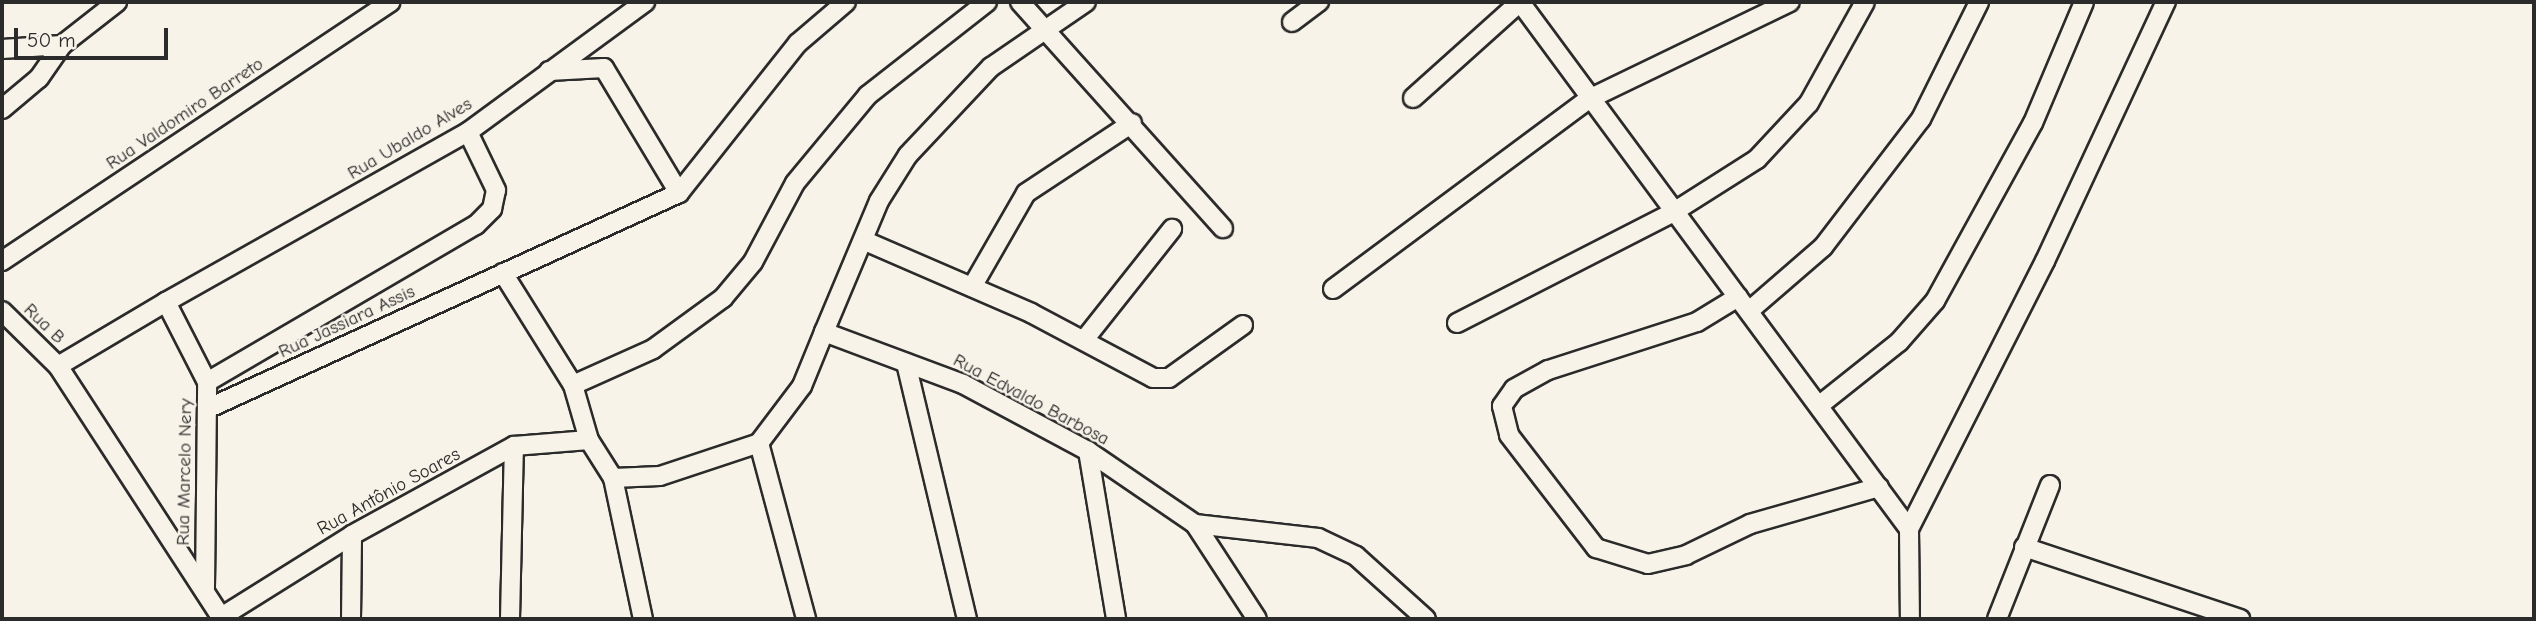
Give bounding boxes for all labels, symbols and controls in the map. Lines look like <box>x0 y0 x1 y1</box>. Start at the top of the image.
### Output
scale bar <box>18 14 172 58</box>
text: 50 m <box>27 28 76 52</box>
street label: Rua Valdomiro Barreto <box>102 53 268 175</box>
street label: Rua Ubaldo Alves <box>344 93 476 185</box>
street label: Rua Jassiara Assis <box>275 280 419 364</box>
street label: Rua B <box>18 299 70 349</box>
street label: Rua Edvaldo Barbosa <box>949 349 1113 451</box>
street label: Rua Marcelo Nery <box>172 398 198 546</box>
street label: Rua Antônio Soares <box>314 443 464 541</box>

